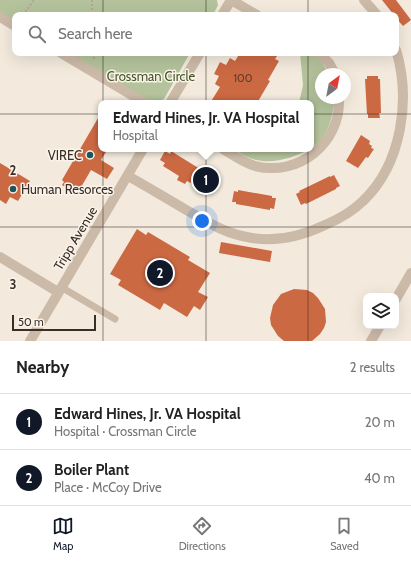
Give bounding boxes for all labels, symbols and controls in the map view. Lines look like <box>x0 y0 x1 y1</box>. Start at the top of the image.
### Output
search box <box>12 12 399 56</box>
icon: search <box>26 23 48 45</box>
text: Search here <box>58 25 133 43</box>
park label: Crossman Circle <box>107 68 195 84</box>
north arrow <box>315 68 351 104</box>
house number: 100 <box>234 71 253 85</box>
popup <box>98 100 314 152</box>
text: Edward Hines, Jr. VA Hospital <box>113 109 299 127</box>
text: Hospital <box>113 127 158 143</box>
place label: VIREC <box>48 147 82 163</box>
marker: VIREC <box>85 150 95 160</box>
text: 2 <box>10 162 17 178</box>
pin: 1 <box>193 165 219 195</box>
place label: Human Resorces <box>21 181 114 197</box>
marker: Human Resorces <box>8 184 18 194</box>
street label: Tripp Avenue <box>50 203 100 273</box>
your location <box>192 211 212 231</box>
pin: 2 <box>147 258 173 288</box>
text: 3 <box>9 276 17 292</box>
map controls <box>363 293 399 329</box>
button: layers <box>363 293 399 329</box>
scale bar <box>12 313 96 332</box>
text: 50 m <box>18 315 44 329</box>
text: Nearby <box>16 357 69 377</box>
text: 2 results <box>350 359 395 375</box>
text: Edward Hines, Jr. VA Hospital <box>54 405 241 423</box>
text: 1 <box>27 414 31 430</box>
text: 20 m <box>365 414 395 430</box>
text: Hospital · Crossman Circle <box>54 423 196 439</box>
text: Boiler Plant <box>54 461 129 479</box>
text: 2 <box>26 470 32 486</box>
text: 40 m <box>364 470 395 486</box>
text: Place · McCoy Drive <box>54 479 162 495</box>
tab: Map <box>52 515 74 553</box>
tab: Directions <box>179 515 226 553</box>
tab: Saved <box>330 515 359 553</box>

